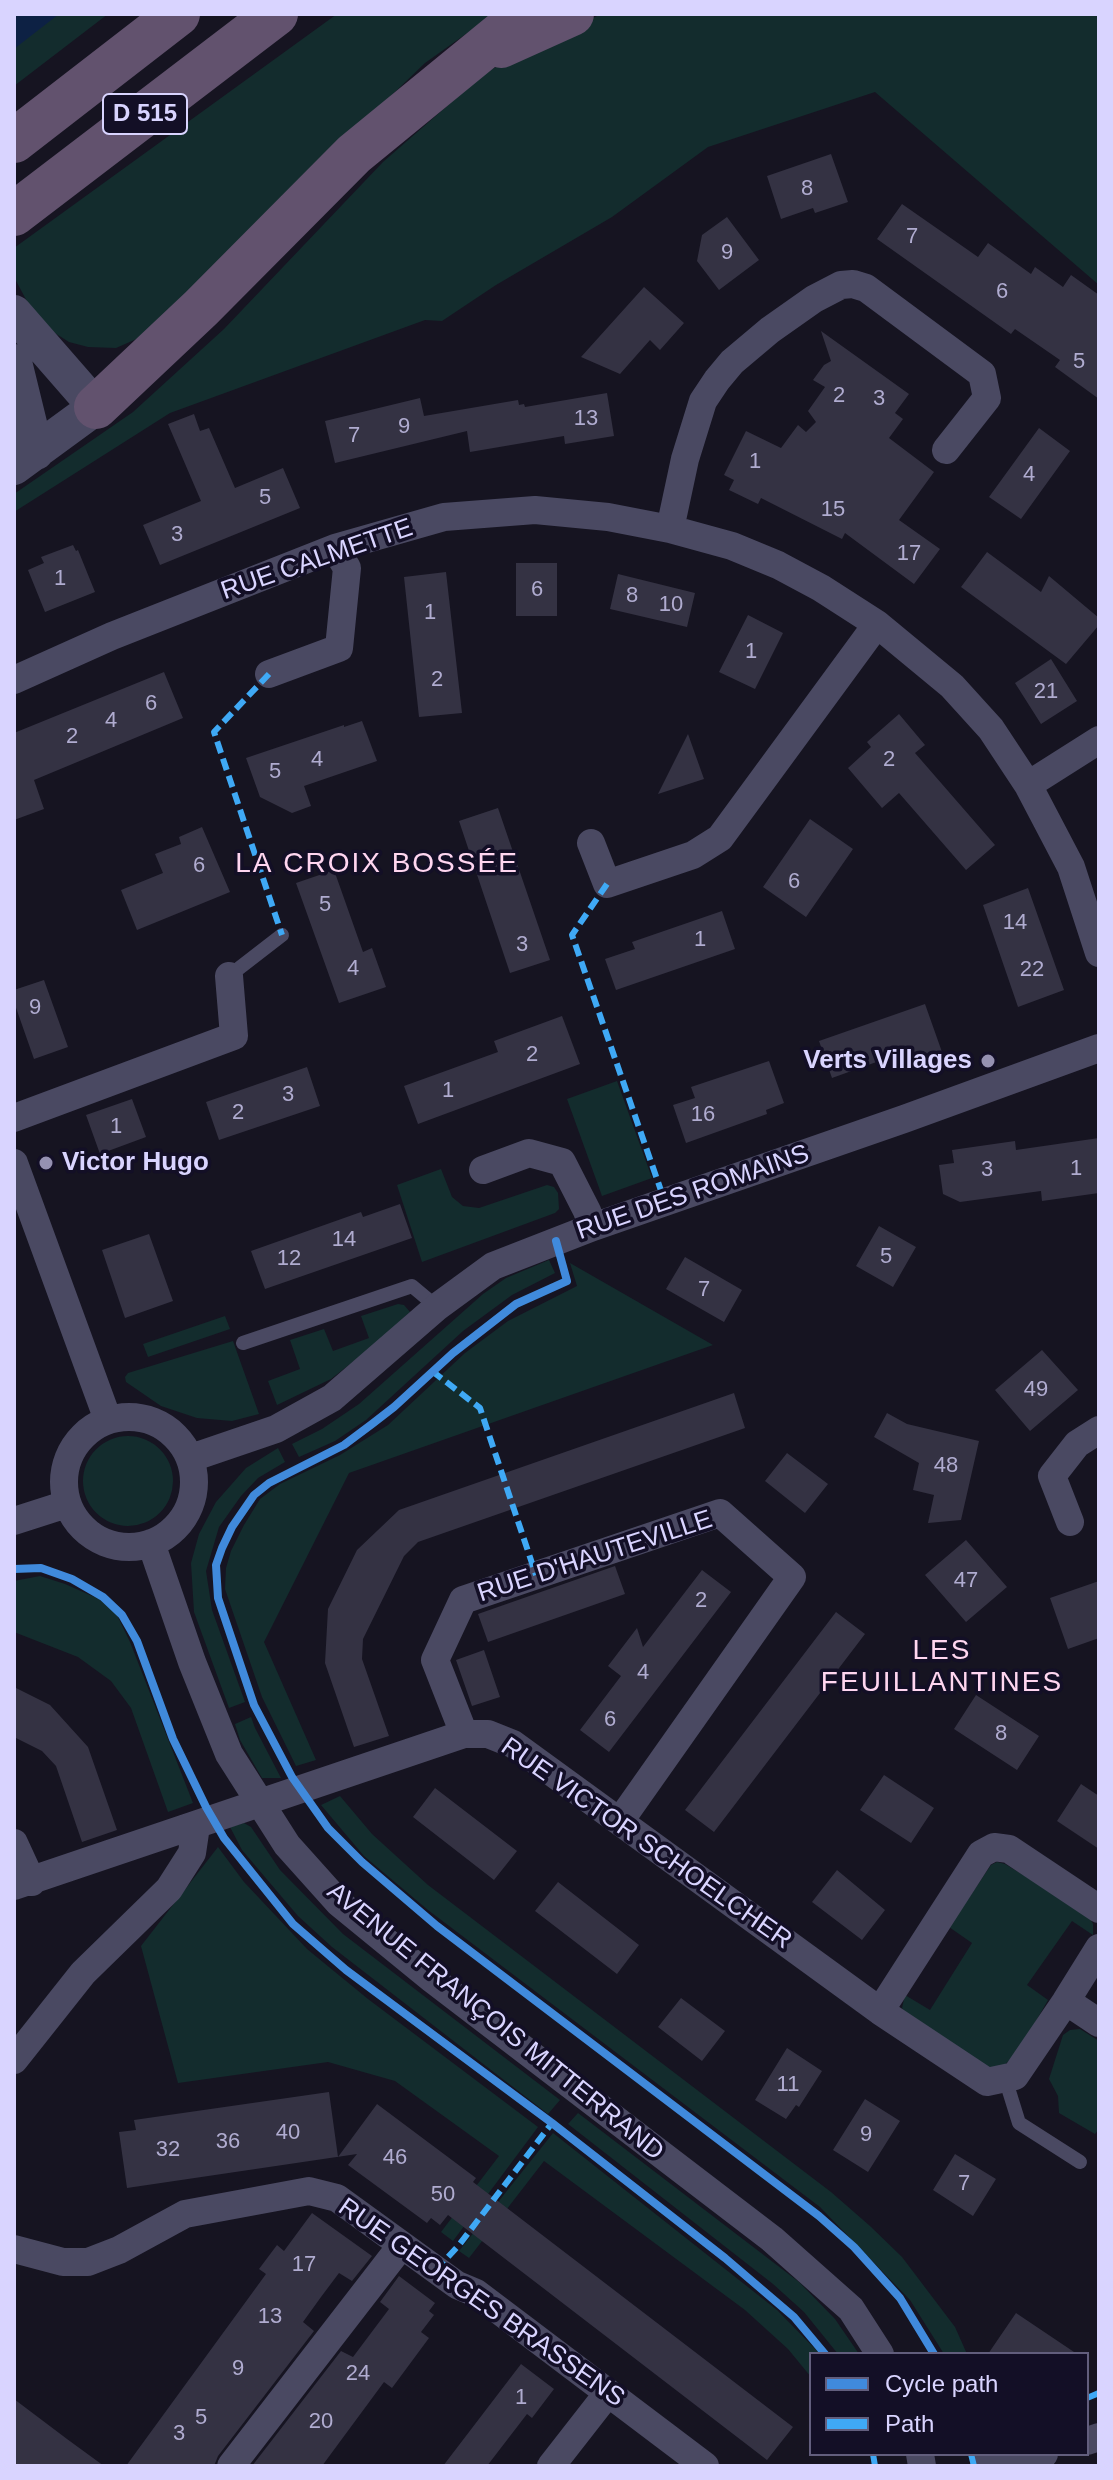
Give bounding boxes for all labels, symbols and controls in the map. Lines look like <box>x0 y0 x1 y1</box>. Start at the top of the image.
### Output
road number: D 515 <box>103 94 187 134</box>
house number: 8 <box>801 176 813 202</box>
house number: 7 <box>906 224 918 250</box>
house number: 9 <box>721 240 733 266</box>
house number: 6 <box>996 279 1008 305</box>
house number: 5 <box>1073 349 1085 375</box>
house number: 2 <box>833 383 845 409</box>
house number: 3 <box>873 386 885 412</box>
house number: 13 <box>574 406 598 432</box>
house number: 9 <box>398 414 410 440</box>
house number: 7 <box>348 423 360 449</box>
house number: 1 <box>749 449 761 475</box>
house number: 4 <box>1023 462 1035 488</box>
house number: 5 <box>259 485 271 511</box>
house number: 15 <box>821 497 845 523</box>
street label: RUE CALMETTE <box>217 513 417 607</box>
house number: 3 <box>171 522 183 548</box>
house number: 17 <box>897 541 921 567</box>
house number: 1 <box>54 566 66 592</box>
house number: 6 <box>531 577 543 603</box>
house number: 8 <box>626 583 638 609</box>
house number: 10 <box>659 592 683 618</box>
house number: 1 <box>424 600 436 626</box>
house number: 1 <box>745 639 757 665</box>
house number: 2 <box>431 667 443 693</box>
house number: 21 <box>1034 679 1058 705</box>
house number: 6 <box>145 691 157 717</box>
house number: 4 <box>105 708 117 734</box>
house number: 2 <box>66 724 78 750</box>
house number: 4 <box>311 747 323 773</box>
house number: 2 <box>883 747 895 773</box>
house number: 5 <box>269 759 281 785</box>
district label: LA CROIX BOSSÉE <box>235 847 519 881</box>
house number: 6 <box>193 853 205 879</box>
house number: 6 <box>788 869 800 895</box>
house number: 5 <box>319 892 331 918</box>
house number: 14 <box>1003 910 1027 936</box>
house number: 1 <box>694 927 706 953</box>
house number: 3 <box>516 932 528 958</box>
house number: 4 <box>347 956 359 982</box>
house number: 22 <box>1020 957 1044 983</box>
house number: 9 <box>29 995 41 1021</box>
house number: 2 <box>526 1042 538 1068</box>
place label: Verts Villages <box>803 1045 972 1077</box>
marker: Verts Villages <box>979 1052 997 1070</box>
house number: 1 <box>442 1078 454 1104</box>
house number: 3 <box>282 1082 294 1108</box>
house number: 2 <box>232 1100 244 1126</box>
house number: 16 <box>691 1102 715 1128</box>
house number: 1 <box>110 1114 122 1140</box>
street label: RUE DES ROMAINS <box>573 1139 813 1247</box>
place label: Victor Hugo <box>62 1147 209 1179</box>
marker: Victor Hugo <box>37 1154 55 1172</box>
house number: 1 <box>1070 1156 1082 1182</box>
house number: 3 <box>981 1157 993 1183</box>
house number: 14 <box>332 1227 356 1253</box>
house number: 5 <box>880 1244 892 1270</box>
house number: 12 <box>277 1246 301 1272</box>
house number: 7 <box>698 1277 710 1303</box>
house number: 49 <box>1024 1377 1048 1403</box>
house number: 48 <box>934 1453 958 1479</box>
street label: RUE D'HAUTEVILLE <box>474 1504 716 1610</box>
house number: 47 <box>954 1568 978 1594</box>
house number: 2 <box>695 1588 707 1614</box>
district label: LES FEUILLANTINES <box>821 1634 1063 1700</box>
house number: 4 <box>637 1660 649 1686</box>
house number: 6 <box>604 1707 616 1733</box>
house number: 8 <box>995 1721 1007 1747</box>
street label: RUE VICTOR SCHOELCHER <box>495 1732 797 1956</box>
street label: AVENUE FRANÇOIS MITTERRAND <box>320 1876 670 2168</box>
house number: 11 <box>777 2072 799 2098</box>
house number: 40 <box>276 2120 300 2146</box>
house number: 9 <box>860 2122 872 2148</box>
house number: 36 <box>216 2129 240 2155</box>
house number: 32 <box>156 2137 180 2163</box>
house number: 46 <box>383 2145 407 2171</box>
house number: 7 <box>958 2171 970 2197</box>
house number: 50 <box>431 2182 455 2208</box>
street label: RUE GEORGES BRASSENS <box>332 2192 630 2414</box>
house number: 17 <box>292 2252 316 2278</box>
house number: 13 <box>258 2304 282 2330</box>
legend <box>809 2352 1089 2456</box>
house number: 9 <box>232 2356 244 2382</box>
house number: 24 <box>346 2361 370 2387</box>
text: Cycle path <box>885 2370 998 2397</box>
house number: 1 <box>515 2385 527 2411</box>
house number: 5 <box>195 2405 207 2431</box>
house number: 20 <box>309 2409 333 2435</box>
text: Path <box>885 2410 934 2437</box>
house number: 3 <box>173 2421 185 2447</box>

